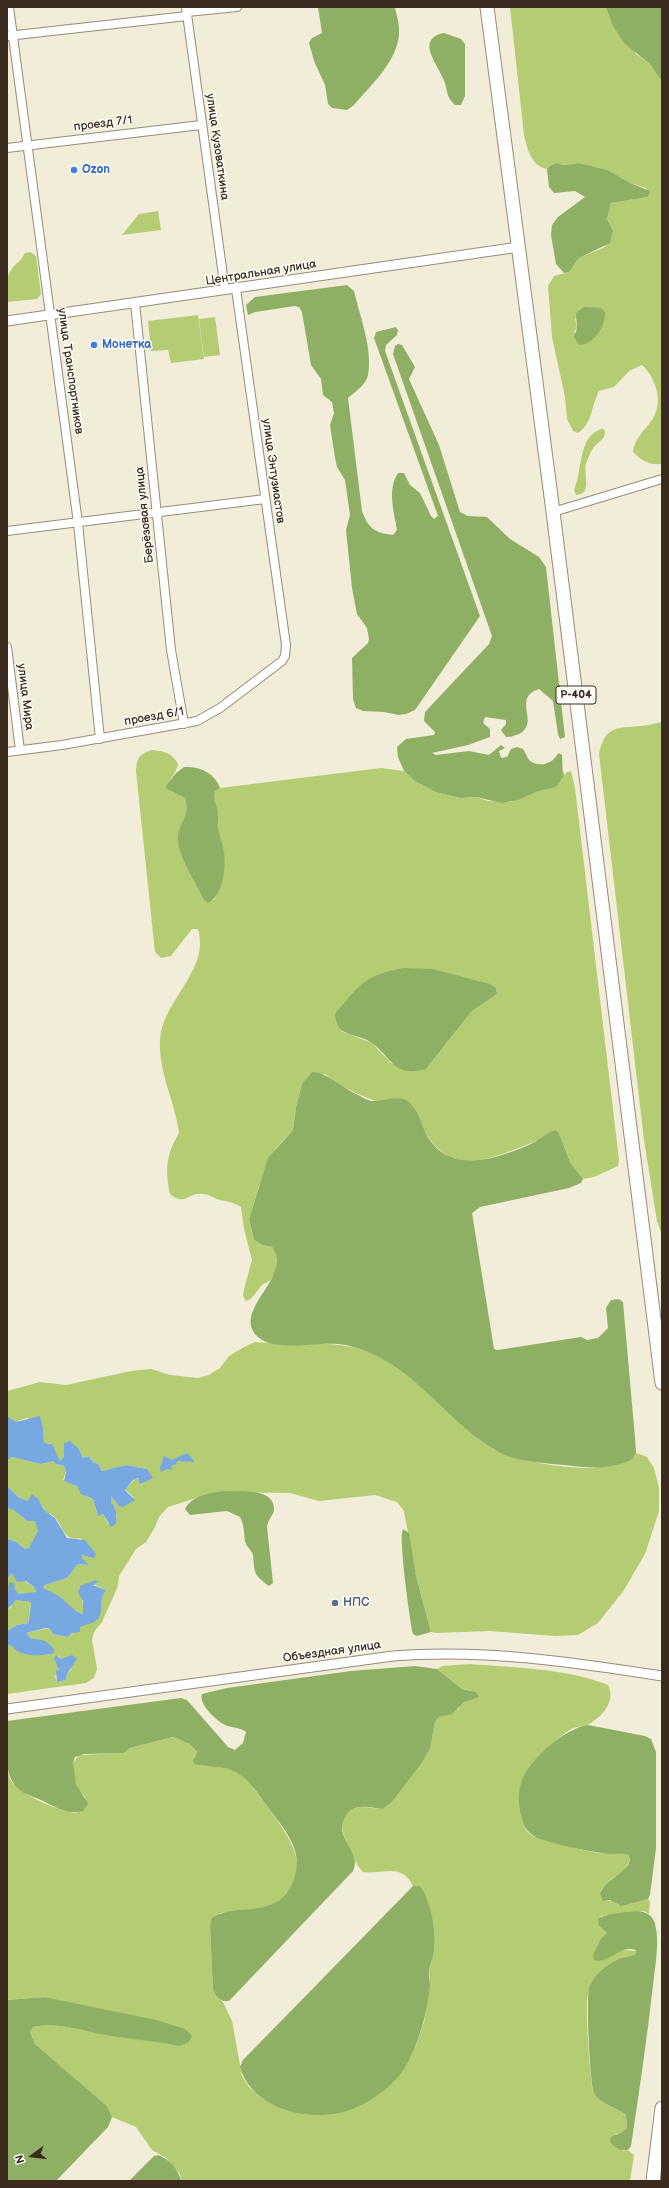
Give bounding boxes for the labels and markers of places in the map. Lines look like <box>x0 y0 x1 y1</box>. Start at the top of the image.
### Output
place label: Ozon <box>82 163 110 177</box>
marker: Ozon <box>69 165 79 175</box>
place label: Монетка <box>102 338 151 352</box>
marker: Монетка <box>89 340 99 350</box>
place label: НПС <box>343 1596 369 1610</box>
marker: НПС <box>330 1598 340 1608</box>

